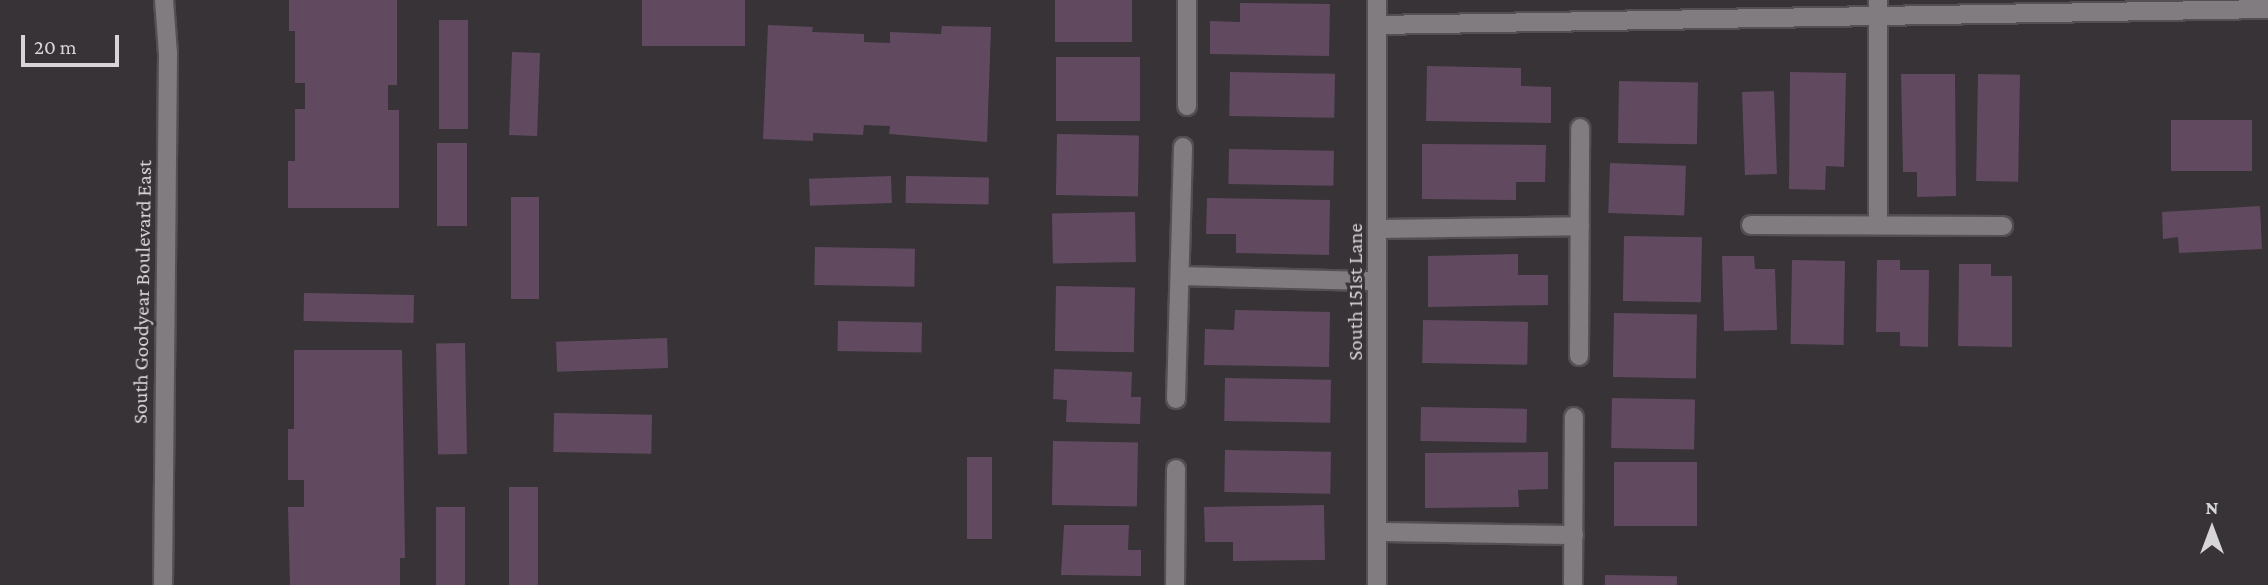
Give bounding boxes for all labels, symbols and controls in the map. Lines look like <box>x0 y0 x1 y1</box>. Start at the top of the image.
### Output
scale bar <box>24 21 122 65</box>
text: 20 m <box>34 35 77 59</box>
street label: South Goodyear Boulevard East <box>127 160 157 424</box>
street label: South 151st Lane <box>1342 223 1368 361</box>
north arrow <box>2177 494 2247 564</box>
text: N <box>2206 497 2218 518</box>

